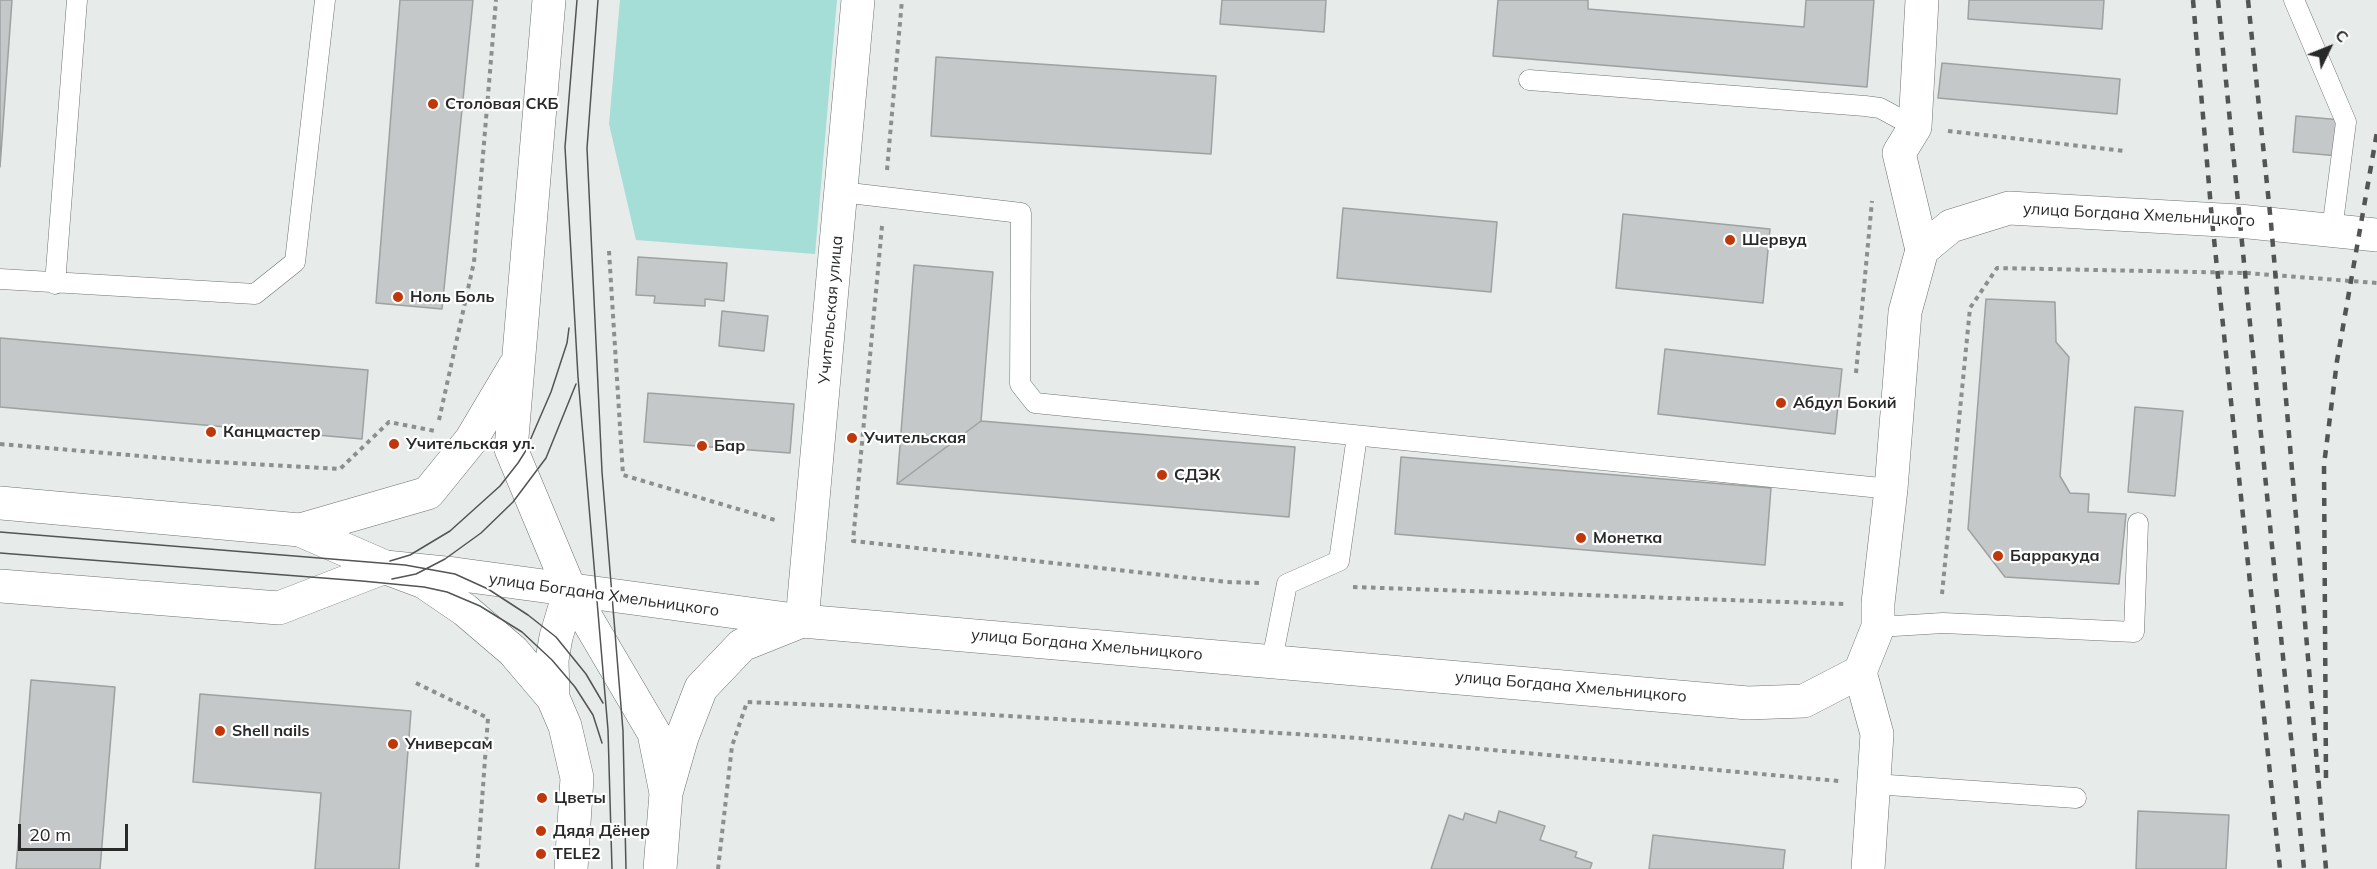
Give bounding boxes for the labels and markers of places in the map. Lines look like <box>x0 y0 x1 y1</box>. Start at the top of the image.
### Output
place label: Столовая СКБ <box>445 94 559 114</box>
marker: Столовая СКБ <box>426 97 440 111</box>
place label: Шервуд <box>1742 230 1807 250</box>
marker: Шервуд <box>1723 233 1737 247</box>
place label: Ноль Боль <box>410 287 494 307</box>
marker: Ноль Боль <box>391 290 405 304</box>
place label: Абдул Бокий <box>1793 393 1897 413</box>
marker: Абдул Бокий <box>1774 396 1788 410</box>
place label: Канцмастер <box>223 422 321 442</box>
marker: Канцмастер <box>204 425 218 439</box>
place label: Учительская <box>864 428 966 448</box>
marker: Учительская <box>845 431 859 445</box>
place label: Учительская ул. <box>406 434 535 454</box>
place label: Бар <box>714 436 745 456</box>
marker: Учительская ул. <box>387 437 401 451</box>
marker: Бар <box>695 439 709 453</box>
place label: СДЭК <box>1174 465 1220 485</box>
marker: СДЭК <box>1155 468 1169 482</box>
place label: Монетка <box>1593 528 1663 548</box>
marker: Монетка <box>1574 531 1588 545</box>
place label: Барракуда <box>2010 546 2100 566</box>
marker: Барракуда <box>1991 549 2005 563</box>
place label: Shell nails <box>232 721 309 741</box>
marker: Shell nails <box>213 724 227 738</box>
place label: Универсам <box>405 734 493 754</box>
marker: Универсам <box>386 737 400 751</box>
place label: Цветы <box>554 788 606 808</box>
marker: Цветы <box>535 791 549 805</box>
place label: Дядя Дёнер <box>553 821 650 841</box>
marker: Дядя Дёнер <box>534 824 548 838</box>
place label: TELE2 <box>553 844 601 864</box>
marker: TELE2 <box>534 847 548 861</box>

